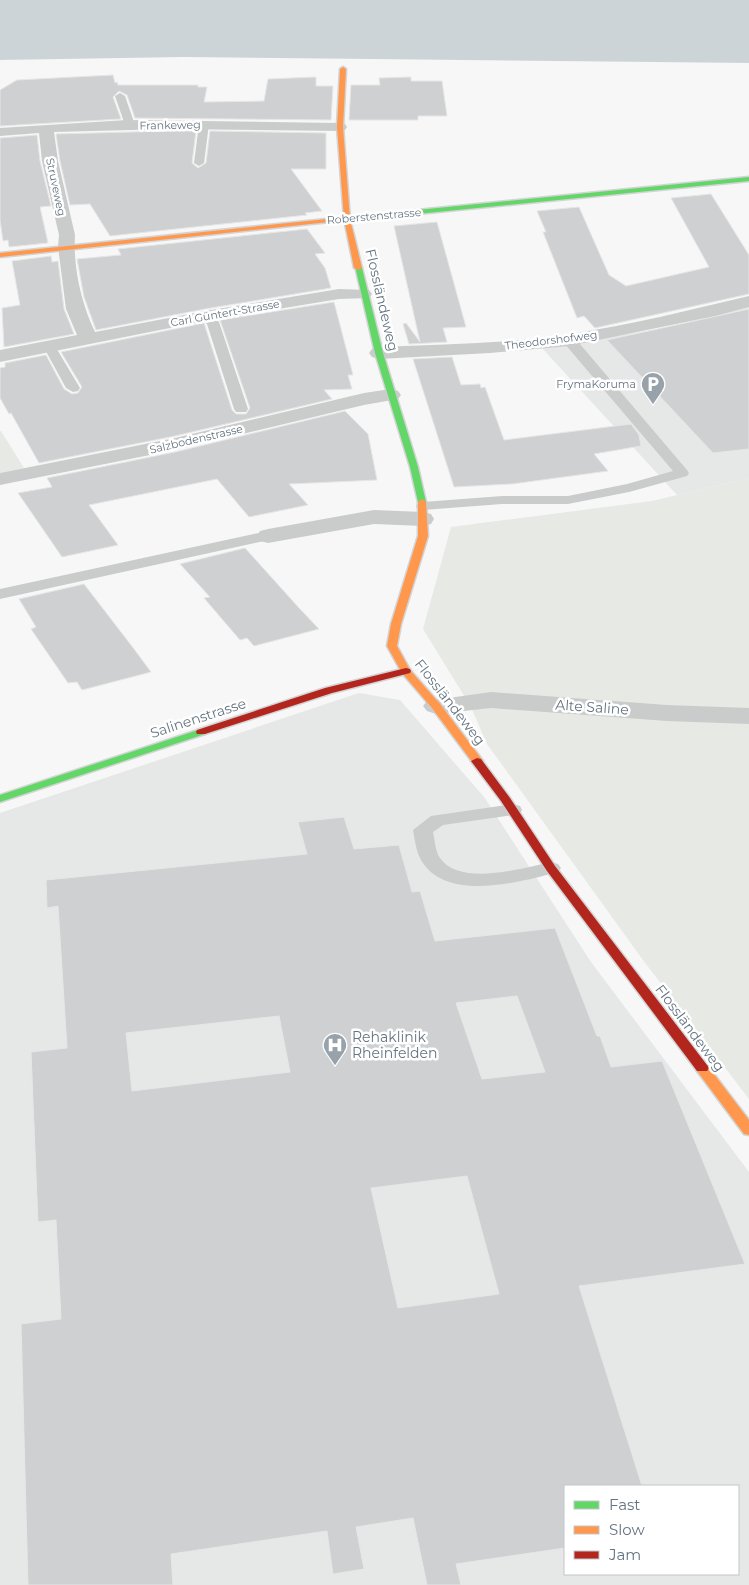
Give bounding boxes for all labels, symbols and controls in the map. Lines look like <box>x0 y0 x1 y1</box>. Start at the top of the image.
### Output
street label: Frankeweg <box>139 117 201 133</box>
street label: Struveweg <box>43 157 69 217</box>
street label: Roberstenstrasse <box>326 205 422 227</box>
street label: Flossländeweg <box>361 247 403 353</box>
street label: Carl Güntert-Strasse <box>169 296 281 329</box>
street label: Theodorshofweg <box>504 327 598 353</box>
parking icon: FrymaKoruma <box>640 371 666 405</box>
place label: FrymaKoruma <box>556 377 636 391</box>
street label: Salzbodenstrasse <box>148 421 244 457</box>
street label: Flossländeweg <box>411 655 489 749</box>
street label: Salinenstrasse <box>148 694 248 742</box>
street label: Alte Saline <box>555 695 629 719</box>
street label: Flossländeweg <box>651 981 729 1075</box>
place label: Rehaklinik Rheinfelden <box>352 1028 438 1062</box>
hospital icon: Rehaklinik Rheinfelden <box>322 1032 348 1066</box>
legend <box>564 1485 739 1575</box>
text: Fast <box>609 1495 640 1514</box>
text: Slow <box>609 1520 645 1539</box>
text: Jam <box>608 1545 641 1564</box>

